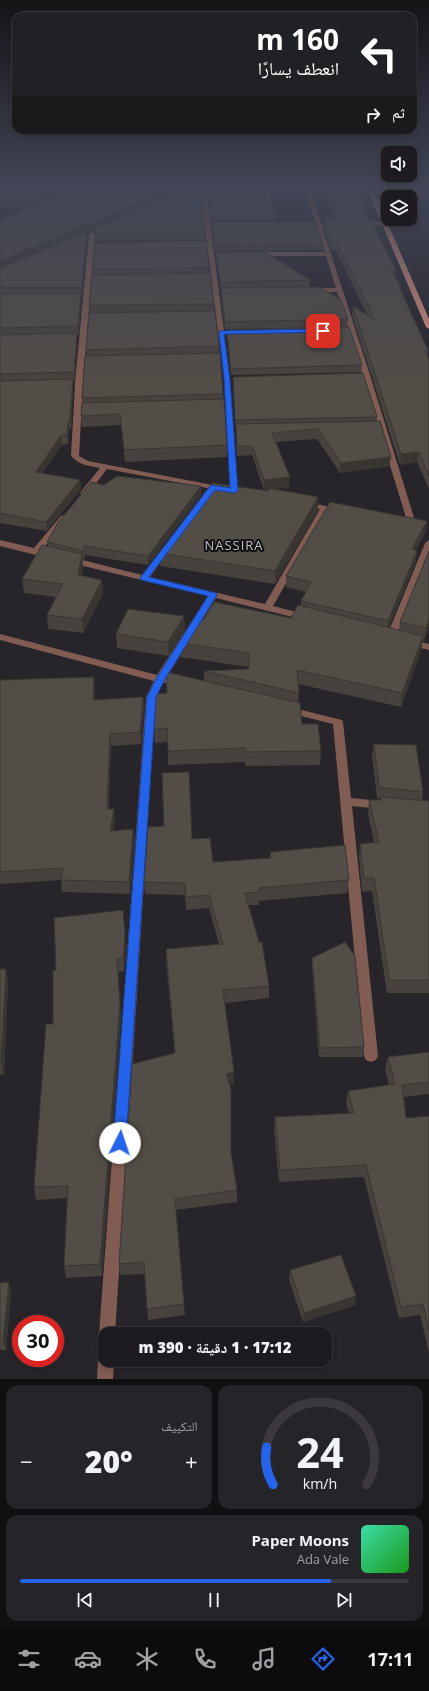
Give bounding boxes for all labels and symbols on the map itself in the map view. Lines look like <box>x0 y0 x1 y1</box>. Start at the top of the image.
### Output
pin <box>306 314 340 348</box>
district label: NASSIRA <box>204 536 264 554</box>
position arrow <box>99 1122 141 1164</box>
speed limit sign: 30 <box>12 1315 64 1367</box>

